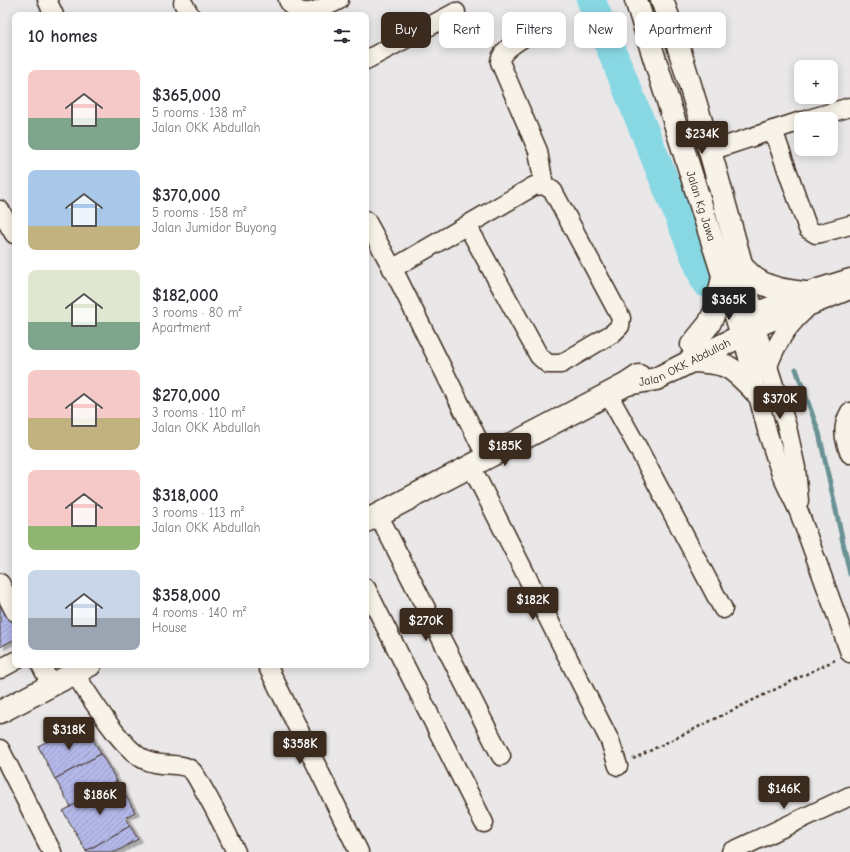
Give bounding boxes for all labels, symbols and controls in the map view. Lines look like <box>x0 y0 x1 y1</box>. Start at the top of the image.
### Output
chip: Buy <box>381 12 431 48</box>
chip: Rent <box>439 12 494 48</box>
chip: Filters <box>502 12 566 48</box>
chip: New <box>574 12 627 48</box>
chip: Apartment <box>635 12 726 48</box>
icon: filters <box>331 25 353 47</box>
text: 10 homes <box>28 27 97 46</box>
map controls <box>794 60 838 156</box>
button: + <box>794 60 838 104</box>
icon: home <box>60 86 108 134</box>
text: $365,000 <box>152 86 221 105</box>
text: 5 rooms · 138 m² <box>152 105 246 120</box>
button: − <box>794 112 838 156</box>
text: Jalan OKK Abdullah <box>152 120 260 135</box>
pin: $234K <box>674 121 730 155</box>
text: $234K <box>685 126 719 141</box>
street label: Jalan Kg Jawa <box>683 169 719 243</box>
icon: home <box>60 186 108 234</box>
text: $370,000 <box>152 186 220 205</box>
text: 5 rooms · 158 m² <box>152 205 246 220</box>
text: Jalan Jumidor Buyong <box>152 220 277 235</box>
icon: home <box>60 286 108 334</box>
text: $182,000 <box>152 286 219 305</box>
pin: $365K <box>701 287 757 321</box>
text: $365K <box>711 292 747 307</box>
text: 3 rooms · 80 m² <box>152 305 242 320</box>
text: Apartment <box>152 320 210 335</box>
street label: Jalan OKK Abdullah <box>638 335 733 389</box>
icon: home <box>60 386 108 434</box>
text: $270,000 <box>152 386 220 405</box>
pin: $370K <box>752 386 808 420</box>
text: $370K <box>763 391 797 406</box>
text: 3 rooms · 110 m² <box>152 405 245 420</box>
text: Jalan OKK Abdullah <box>152 420 260 435</box>
pin: $185K <box>477 433 533 467</box>
text: $185K <box>488 438 522 453</box>
icon: home <box>60 486 108 534</box>
text: $318,000 <box>152 486 218 505</box>
text: 3 rooms · 113 m² <box>152 505 244 520</box>
text: Jalan OKK Abdullah <box>152 520 260 535</box>
icon: home <box>60 586 108 634</box>
text: $358,000 <box>152 586 221 605</box>
pin: $182K <box>505 587 561 621</box>
text: $182K <box>516 592 550 607</box>
text: 4 rooms · 140 m² <box>152 605 246 620</box>
pin: $270K <box>398 608 454 642</box>
text: $270K <box>409 613 443 628</box>
text: House <box>152 620 187 635</box>
pin: $318K <box>41 717 97 751</box>
text: $318K <box>52 722 86 737</box>
pin: $358K <box>272 731 328 765</box>
text: $358K <box>282 736 318 751</box>
pin: $146K <box>756 776 812 810</box>
text: $146K <box>767 781 801 796</box>
pin: $186K <box>72 782 128 816</box>
text: $186K <box>83 787 117 802</box>

